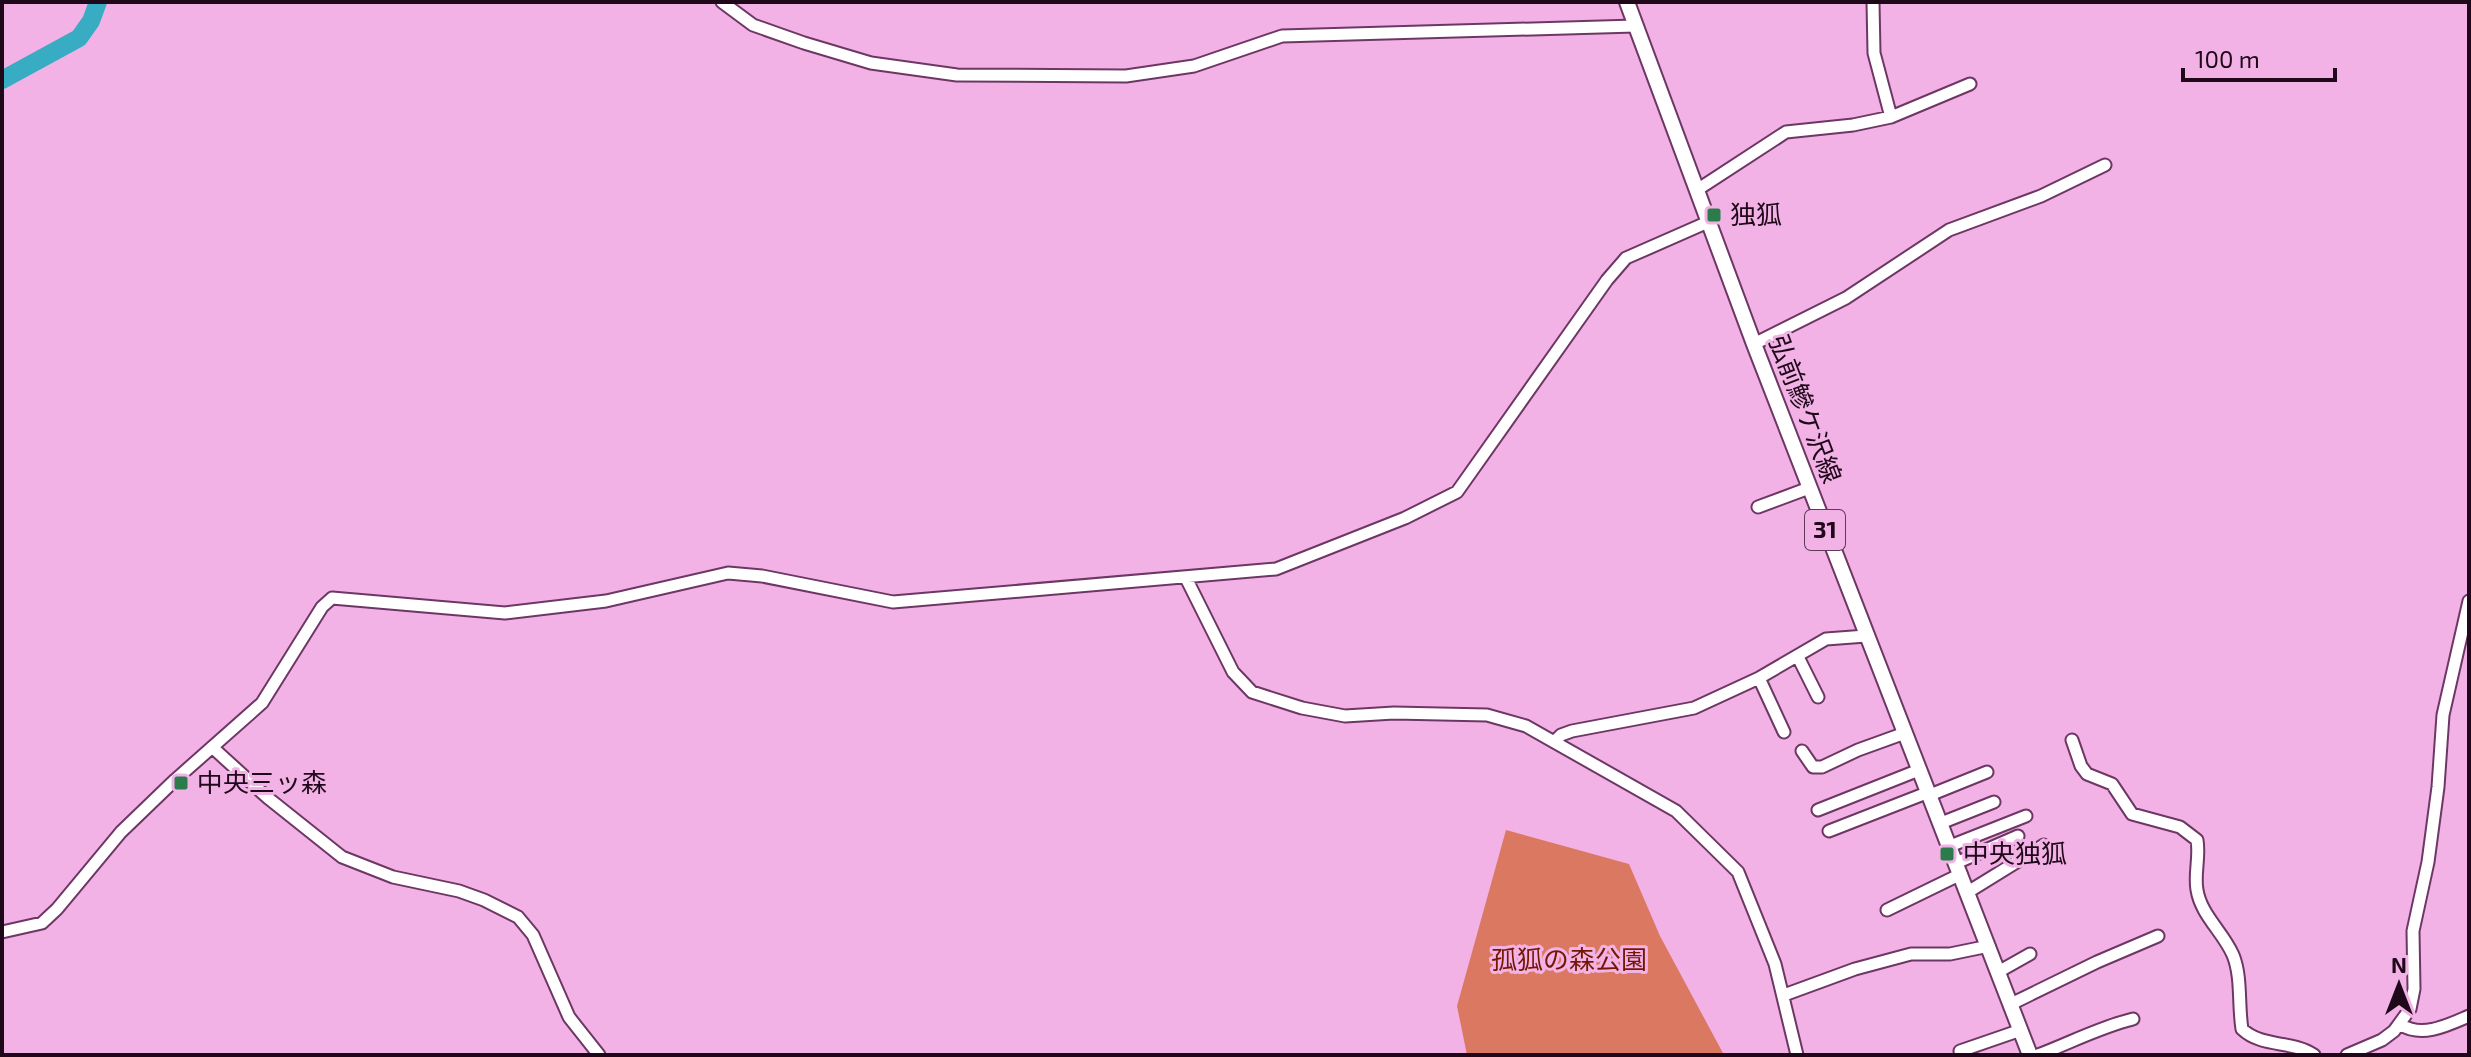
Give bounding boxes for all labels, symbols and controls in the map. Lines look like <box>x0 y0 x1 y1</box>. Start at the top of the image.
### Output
scale bar <box>2183 32 2335 82</box>
text: 100 m <box>2195 44 2260 73</box>
place label: 独狐 <box>1730 198 1782 229</box>
marker: 独狐 <box>1705 206 1723 224</box>
street label: 弘前鰺ケ沢線 <box>1764 330 1849 487</box>
road number: 31 <box>1805 510 1845 550</box>
place label: 中央三ッ森 <box>197 766 327 797</box>
marker: 中央三ッ森 <box>172 774 190 792</box>
place label: 中央独狐 <box>1963 837 2067 868</box>
marker: 中央独狐 <box>1938 845 1956 863</box>
park label: 孤狐の森公園 <box>1491 943 1647 974</box>
north arrow <box>2359 945 2439 1025</box>
text: N <box>2391 951 2407 977</box>

